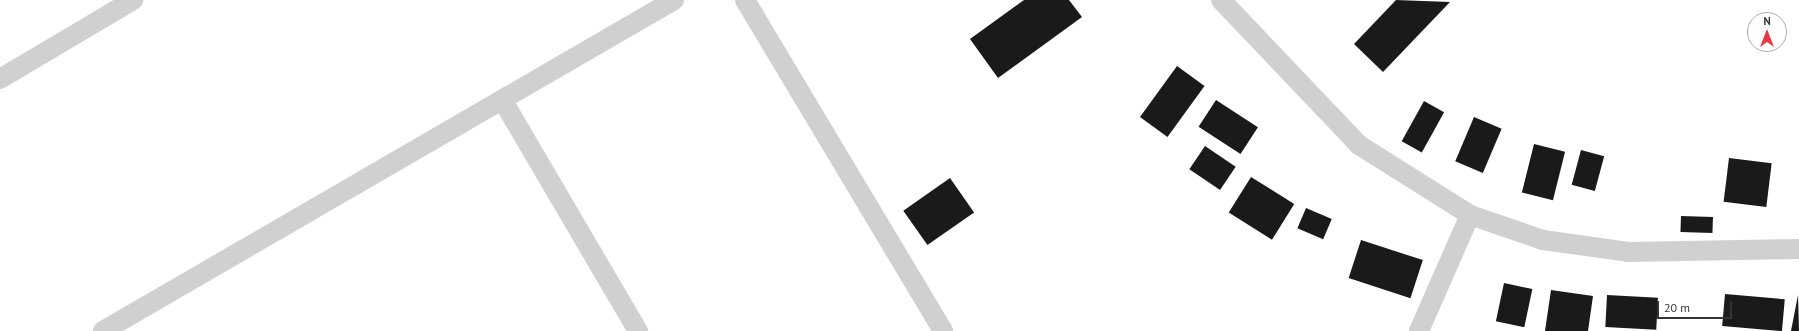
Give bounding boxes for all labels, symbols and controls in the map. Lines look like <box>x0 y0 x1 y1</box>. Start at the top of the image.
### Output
north arrow <box>1747 12 1787 52</box>
text: N <box>1763 14 1771 28</box>
scale bar <box>1659 293 1734 319</box>
text: 20 m <box>1664 300 1690 315</box>

